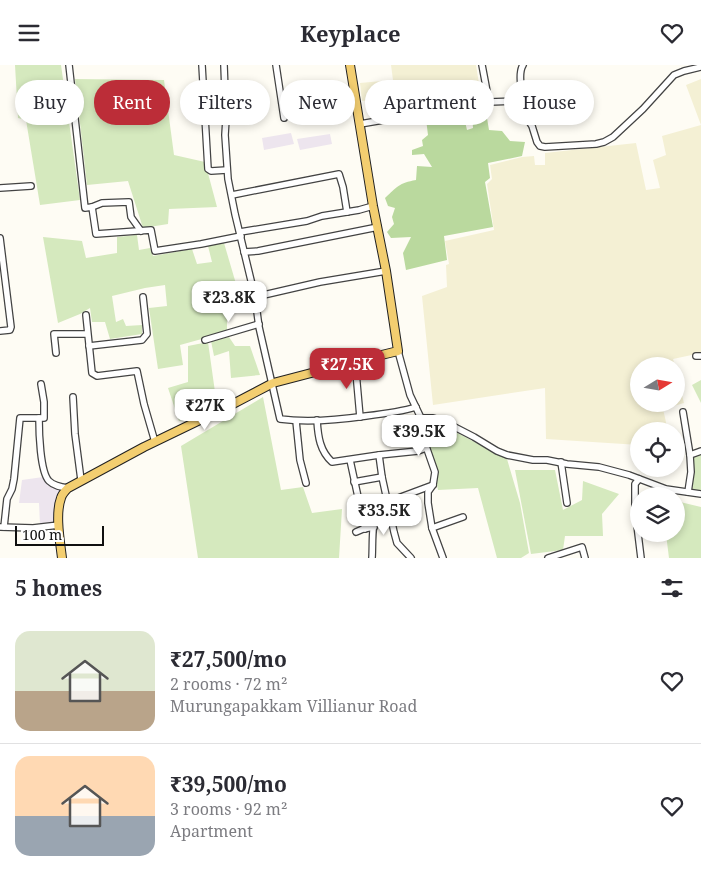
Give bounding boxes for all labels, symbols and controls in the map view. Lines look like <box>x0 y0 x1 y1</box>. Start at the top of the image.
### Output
text: Keyplace <box>300 18 401 48</box>
icon: menu <box>15 19 43 47</box>
icon: heart <box>658 19 686 47</box>
chip: Buy <box>15 80 84 125</box>
chip: Rent <box>94 80 170 125</box>
chip: Filters <box>180 80 270 125</box>
chip: New <box>280 80 355 125</box>
chip: Apartment <box>365 80 494 125</box>
chip: House <box>504 80 594 125</box>
pin: ₹23.8K <box>188 281 270 323</box>
text: ₹23.8K <box>203 286 255 308</box>
pin: ₹27.5K <box>306 347 388 390</box>
text: ₹27.5K <box>321 353 373 375</box>
north arrow <box>630 357 685 413</box>
map controls <box>630 357 685 542</box>
pin: ₹27K <box>175 389 235 431</box>
text: ₹27K <box>186 394 224 416</box>
pin: ₹39.5K <box>378 415 460 457</box>
text: ₹39.5K <box>393 420 445 442</box>
button: locate <box>630 422 685 477</box>
button: layers <box>630 487 685 542</box>
pin: ₹33.5K <box>343 493 425 536</box>
text: ₹33.5K <box>358 499 410 521</box>
scale bar <box>15 523 104 546</box>
text: 100 m <box>22 525 62 544</box>
text: 5 homes <box>15 574 102 602</box>
icon: filters <box>658 574 686 602</box>
text: ₹27,500/mo <box>170 645 287 673</box>
icon: home <box>55 651 115 711</box>
icon: heart <box>658 667 686 695</box>
text: 2 rooms · 72 m² <box>170 673 287 695</box>
text: Murungapakkam Villianur Road <box>170 695 417 717</box>
text: ₹39,500/mo <box>170 770 287 798</box>
icon: home <box>55 776 115 836</box>
icon: heart <box>658 792 686 820</box>
text: 3 rooms · 92 m² <box>170 798 287 820</box>
text: Apartment <box>170 820 253 842</box>

